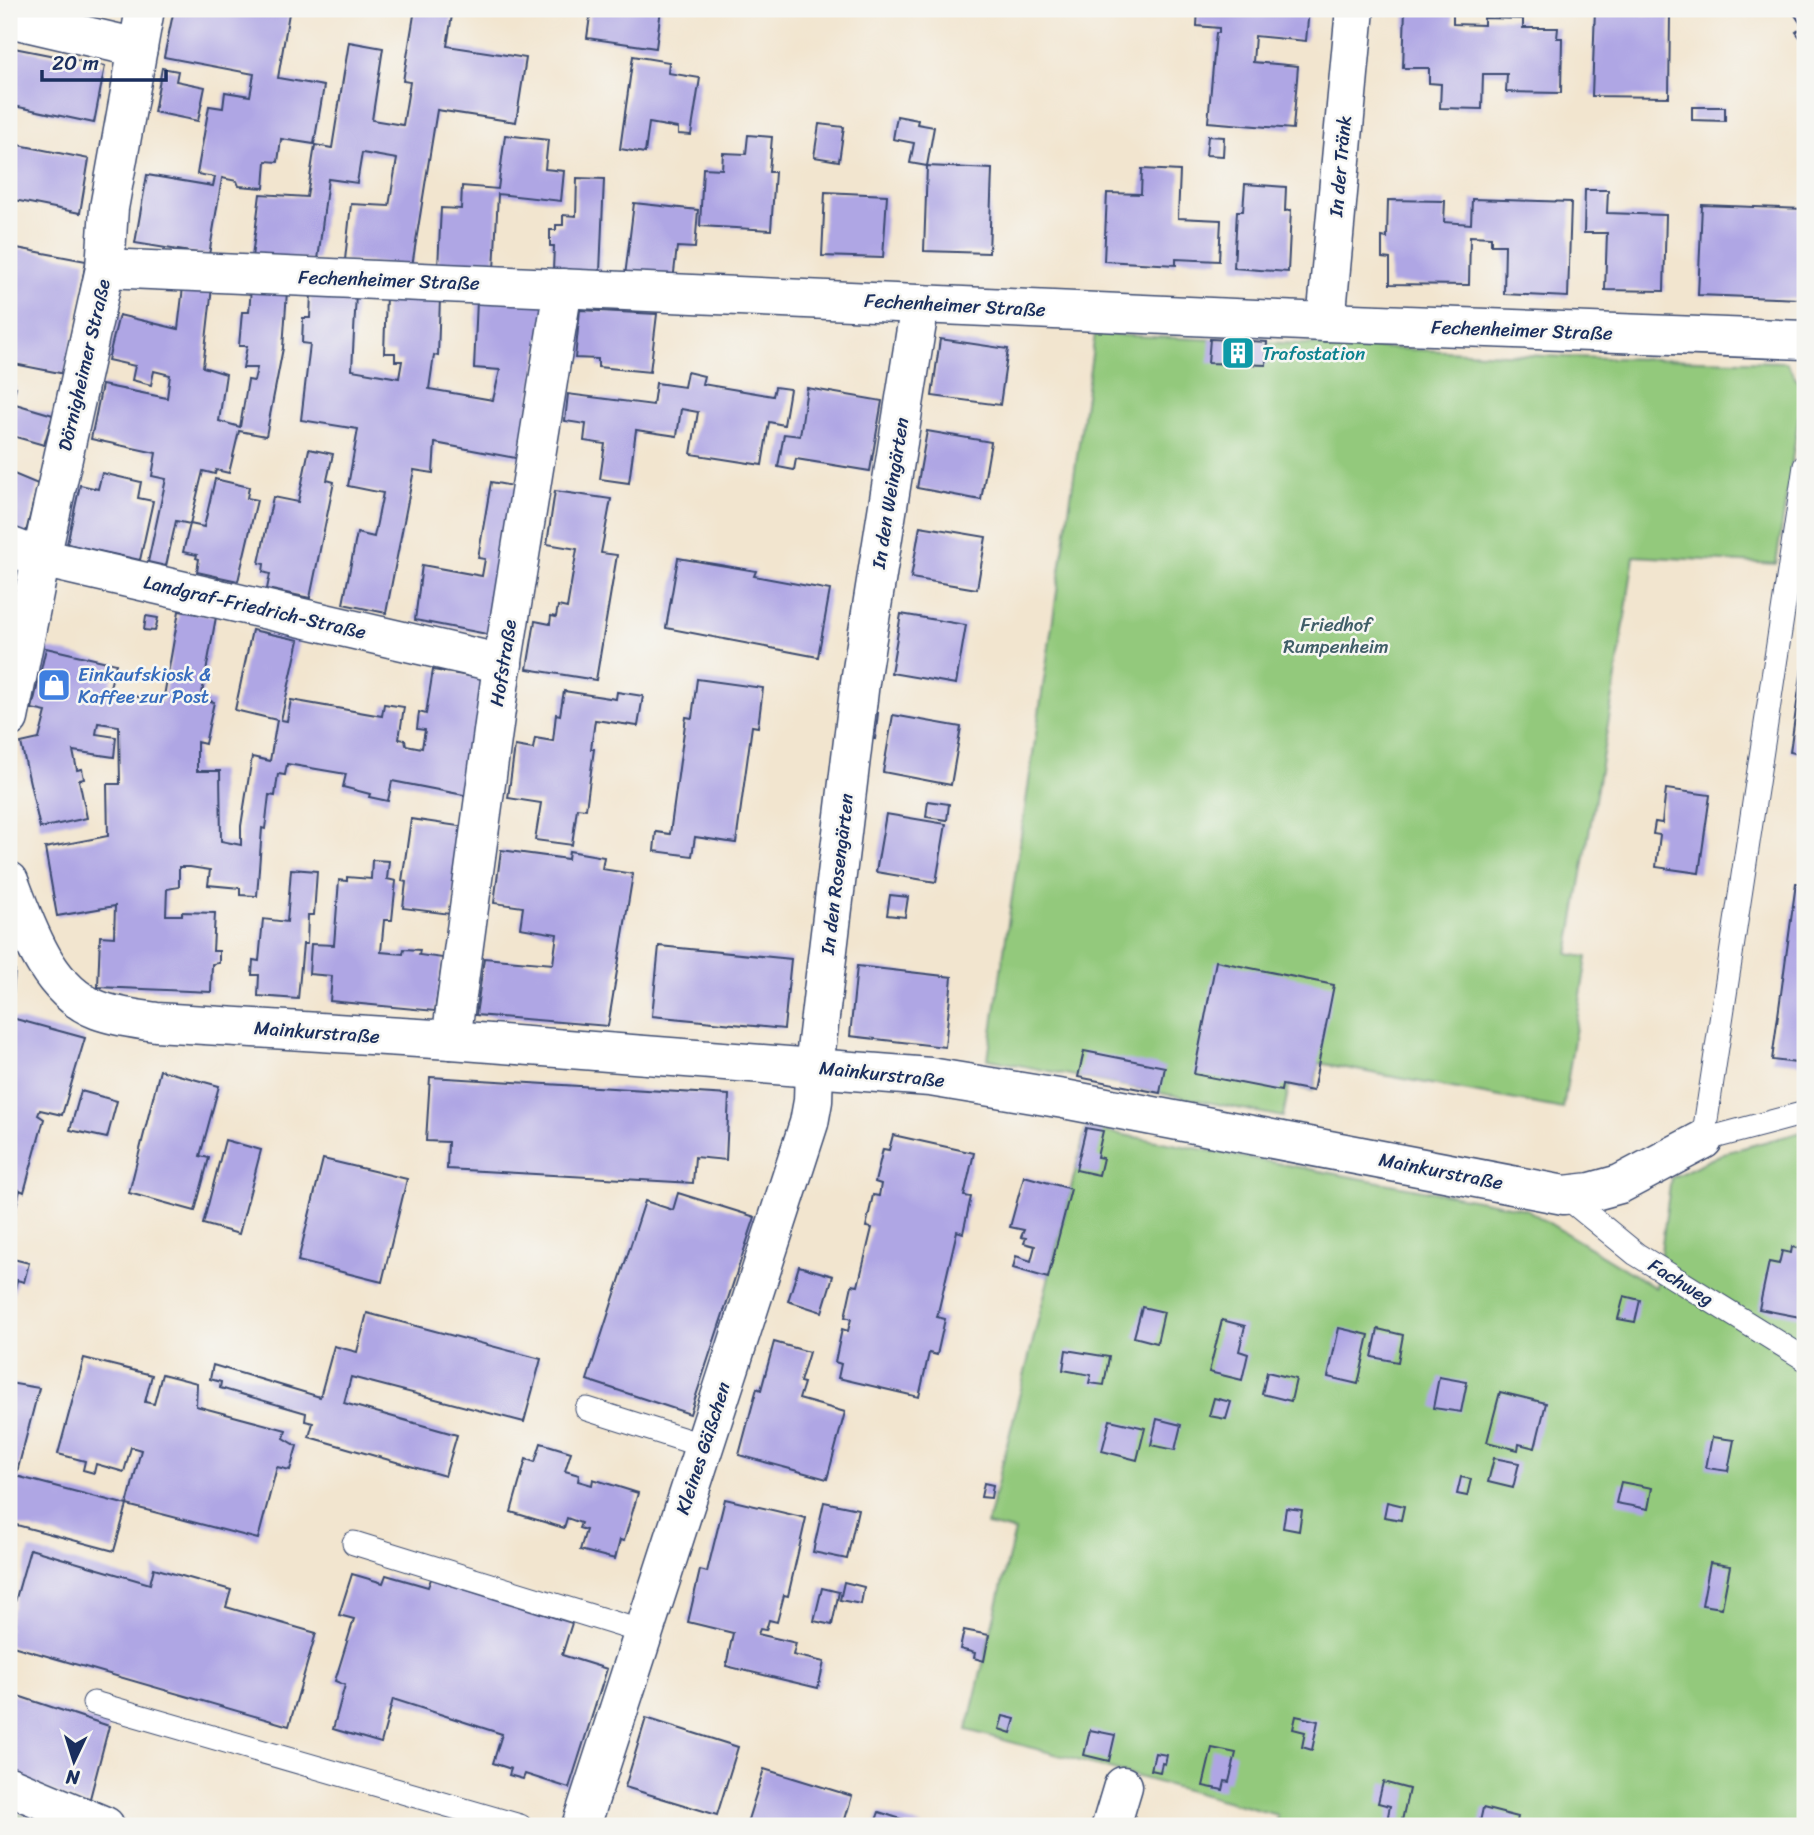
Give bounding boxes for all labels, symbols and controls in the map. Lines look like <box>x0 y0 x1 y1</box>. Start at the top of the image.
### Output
scale bar <box>42 38 166 82</box>
text: 20 m <box>52 44 99 82</box>
street label: In der Tränk <box>1319 114 1361 219</box>
street label: Fechenheimer Straße <box>298 260 481 300</box>
street label: Dörnigheimer Straße <box>48 276 120 454</box>
street label: Fechenheimer Straße <box>863 284 1047 326</box>
street label: Fechenheimer Straße <box>1431 310 1614 350</box>
building icon: Trafostation <box>1219 334 1257 372</box>
place label: Trafostation <box>1262 337 1365 370</box>
street label: In den Weingärten <box>862 415 918 572</box>
street label: Landgraf-Friedrich-Straße <box>140 565 370 649</box>
park label: Friedhof Rumpenheim <box>1283 608 1389 663</box>
street label: Hofstraße <box>480 617 526 709</box>
place label: Einkaufskiosk & Kaffee zur Post <box>78 658 211 713</box>
shop icon: Einkaufskiosk & Kaffee zur Post <box>35 666 73 704</box>
street label: In den Rosengärten <box>811 791 863 958</box>
street label: Mainkurstraße <box>253 1011 381 1053</box>
street label: Mainkurstraße <box>818 1051 947 1097</box>
street label: Mainkurstraße <box>1376 1143 1506 1199</box>
street label: Fachweg <box>1642 1249 1721 1315</box>
street label: Kleines Gäßchen <box>666 1377 740 1519</box>
north arrow <box>38 1727 108 1797</box>
text: N <box>64 1760 82 1794</box>

